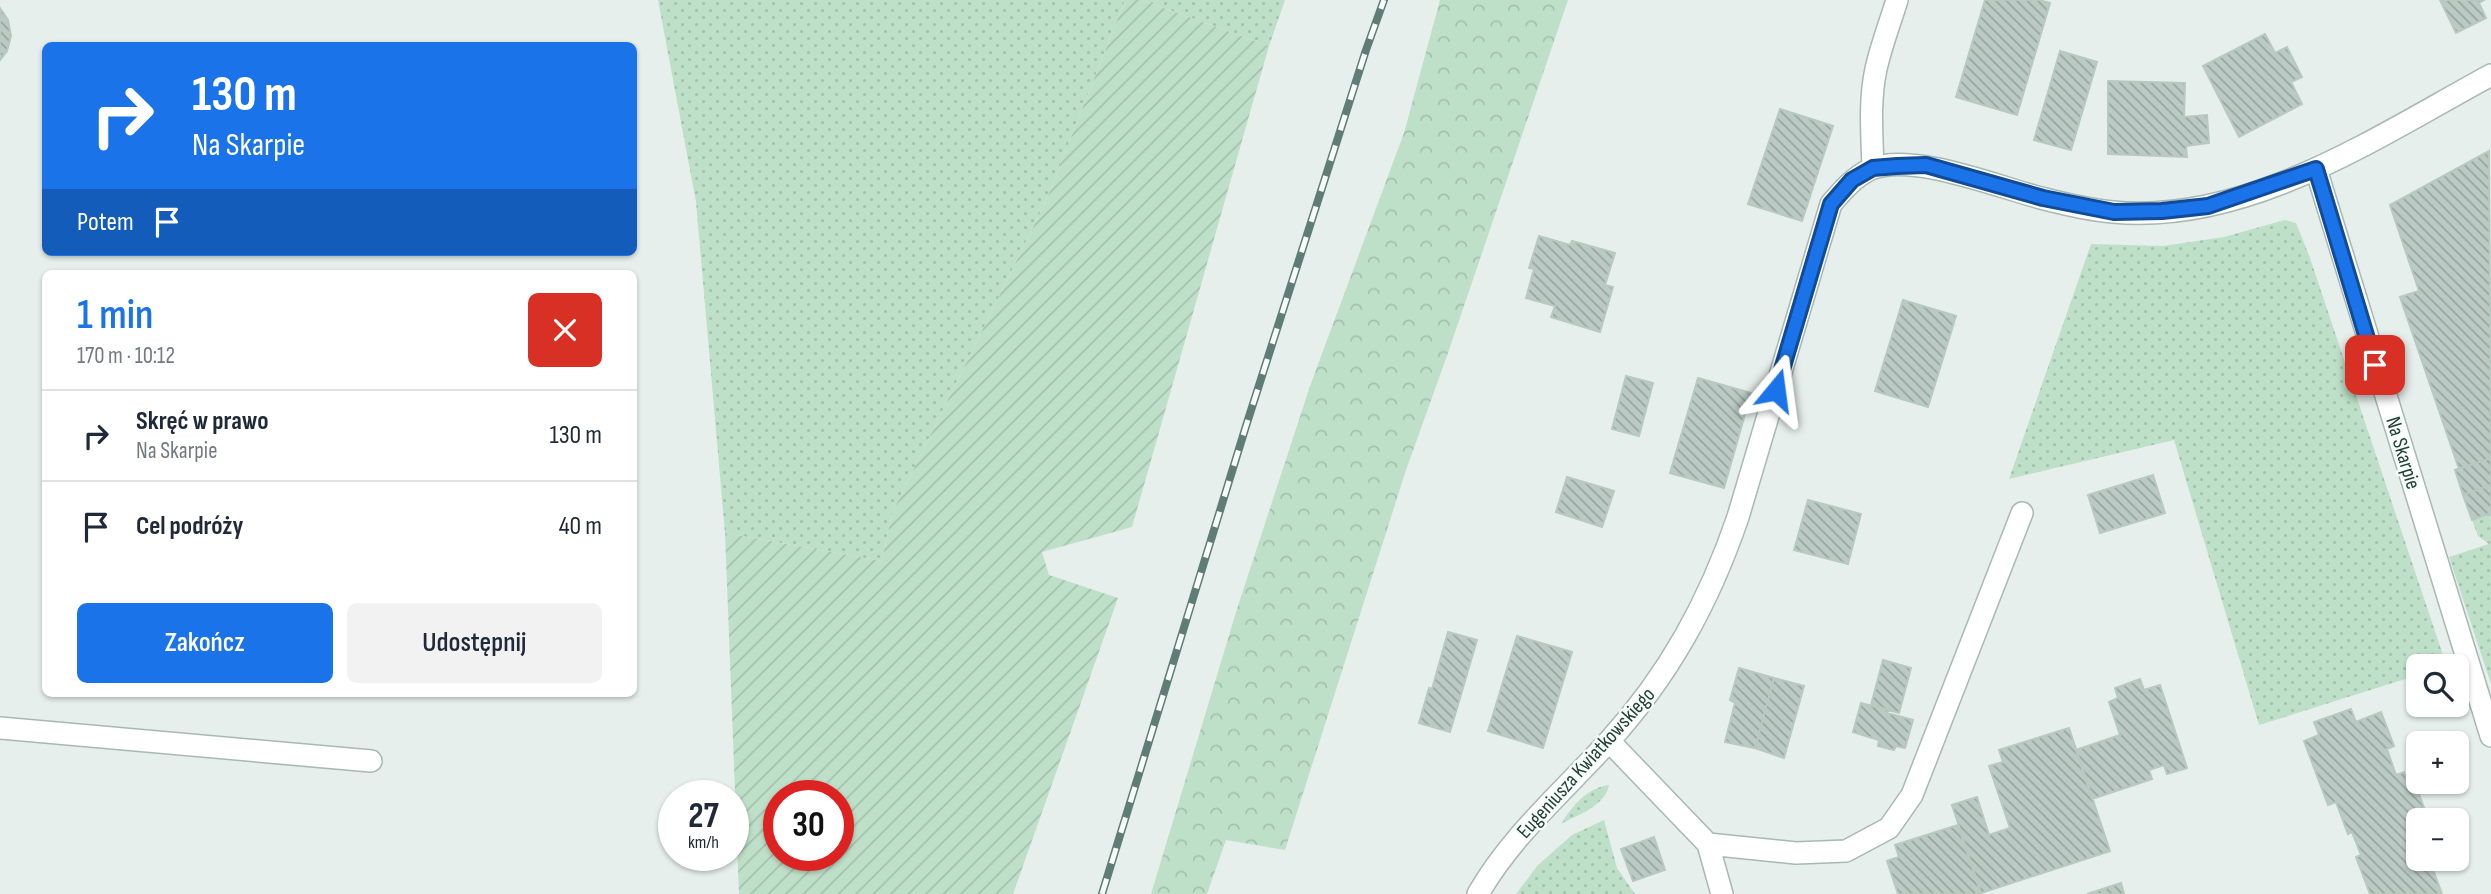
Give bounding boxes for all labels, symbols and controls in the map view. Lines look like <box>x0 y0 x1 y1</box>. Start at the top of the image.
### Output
text: 130 m <box>192 66 297 125</box>
icon: right <box>77 70 168 161</box>
text: Na Skarpie <box>192 126 305 165</box>
icon: arrive <box>148 203 186 241</box>
text: Potem <box>77 207 134 238</box>
text: 1 min <box>77 290 153 341</box>
button: close <box>528 293 602 367</box>
pin <box>2345 335 2405 395</box>
text: 170 m · 10:12 <box>77 342 175 370</box>
icon: arrive <box>2356 346 2394 384</box>
position arrow <box>1739 353 1813 427</box>
text: Skręć w prawo <box>136 406 269 437</box>
street label: Na Skarpie <box>2380 414 2426 492</box>
icon: right <box>77 417 115 455</box>
text: 130 m <box>550 420 602 451</box>
text: Na Skarpie <box>136 437 217 465</box>
icon: arrive <box>77 508 115 546</box>
text: Cel podróży <box>136 511 243 542</box>
text: 40 m <box>559 511 602 542</box>
button: Zakończ <box>77 603 333 683</box>
button: Udostępnij <box>347 603 602 683</box>
map controls <box>2406 654 2469 871</box>
button: search <box>2406 654 2469 717</box>
street label: Eugeniusza Kwiatkowskiego <box>1512 682 1660 844</box>
button: + <box>2406 731 2469 794</box>
speed limit sign: 30 <box>763 780 854 871</box>
text: 27 <box>688 795 719 838</box>
button: − <box>2406 808 2469 871</box>
text: km/h <box>688 832 719 853</box>

